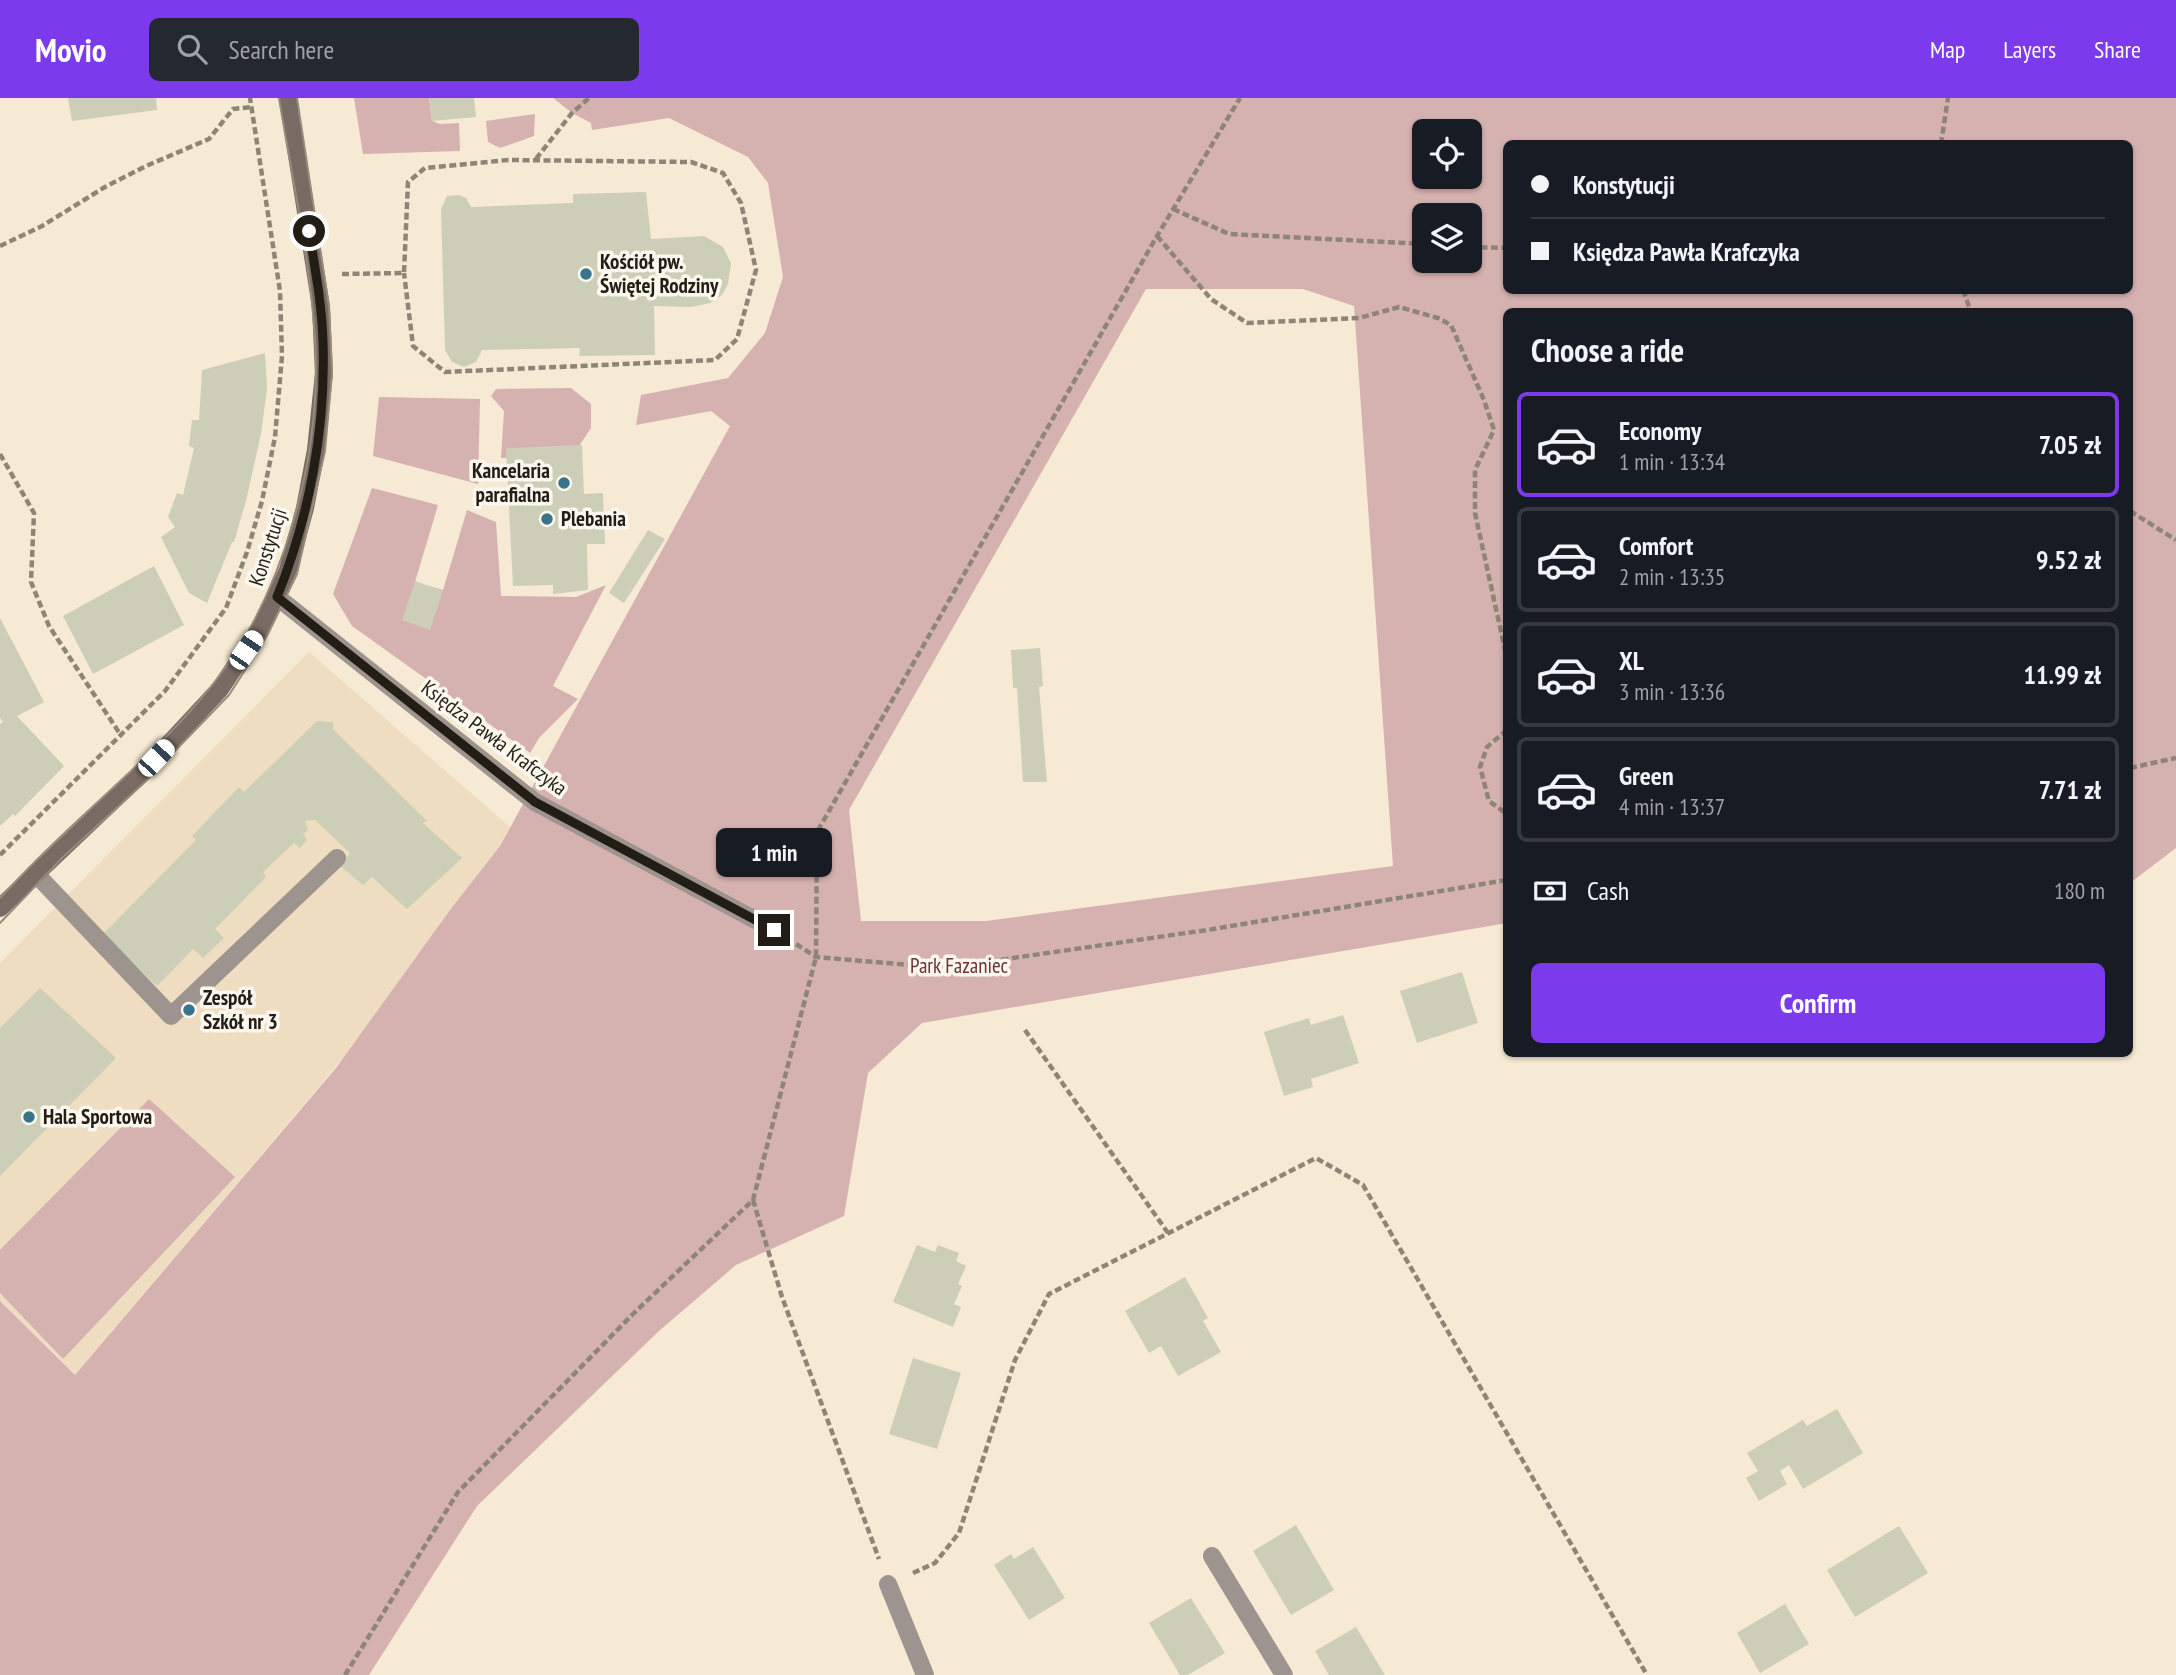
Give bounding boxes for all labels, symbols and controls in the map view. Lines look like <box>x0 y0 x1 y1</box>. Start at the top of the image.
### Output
search box <box>149 18 639 81</box>
text: Movio <box>35 28 107 71</box>
icon: search <box>173 30 211 68</box>
text: Search here <box>229 33 334 66</box>
text: Map <box>1930 34 1965 65</box>
text: Layers <box>2003 34 2056 65</box>
text: Share <box>2094 34 2141 65</box>
map controls <box>1412 119 1482 273</box>
button: locate <box>1412 119 1482 189</box>
text: Konstytucji <box>1573 168 1675 201</box>
button: layers <box>1412 203 1482 273</box>
route start <box>293 215 325 247</box>
text: Księdza Pawła Krafczyka <box>1573 235 1800 268</box>
place label: Kościół pw. Świętej Rodziny <box>600 248 719 299</box>
marker: Kościół pw. Świętej Rodziny <box>578 266 594 282</box>
text: Choose a ride <box>1531 329 1684 371</box>
icon: car <box>1535 413 1598 476</box>
text: Economy <box>1619 414 1701 447</box>
text: 7.05 zł <box>2039 428 2101 461</box>
text: 1 min · 13:34 <box>1619 447 1725 476</box>
place label: Kancelaria parafialna <box>472 457 550 508</box>
marker: Kancelaria parafialna <box>556 475 572 491</box>
street label: Konstytucji <box>242 505 293 589</box>
place label: Plebania <box>561 505 626 532</box>
marker: Plebania <box>539 511 555 527</box>
icon: car <box>1535 528 1598 591</box>
text: Comfort <box>1619 529 1693 562</box>
text: 9.52 zł <box>2036 543 2101 576</box>
text: 2 min · 13:35 <box>1619 562 1725 591</box>
car <box>226 627 267 673</box>
icon: car <box>1535 643 1598 706</box>
text: XL <box>1619 644 1644 677</box>
text: 11.99 zł <box>2024 658 2101 691</box>
street label: Księdza Pawła Krafczyka <box>416 674 573 801</box>
text: 3 min · 13:36 <box>1619 677 1725 706</box>
car <box>134 735 179 781</box>
icon: car <box>1535 758 1598 821</box>
text: Green <box>1619 759 1674 792</box>
text: 7.71 zł <box>2039 773 2101 806</box>
text: 4 min · 13:37 <box>1619 792 1725 821</box>
callout: 1 min <box>716 828 832 878</box>
text: 1 min <box>751 838 797 867</box>
icon: cash <box>1531 872 1569 910</box>
text: Cash <box>1587 874 1629 907</box>
text: 180 m <box>2054 876 2105 905</box>
route end <box>758 914 790 946</box>
park label: Park Fazaniec <box>910 952 1008 979</box>
button: Confirm <box>1531 963 2105 1043</box>
place label: Zespół Szkół nr 3 <box>203 984 278 1035</box>
marker: Zespół Szkół nr 3 <box>181 1002 197 1018</box>
place label: Hala Sportowa <box>43 1103 152 1130</box>
marker: Hala Sportowa <box>21 1109 37 1125</box>

